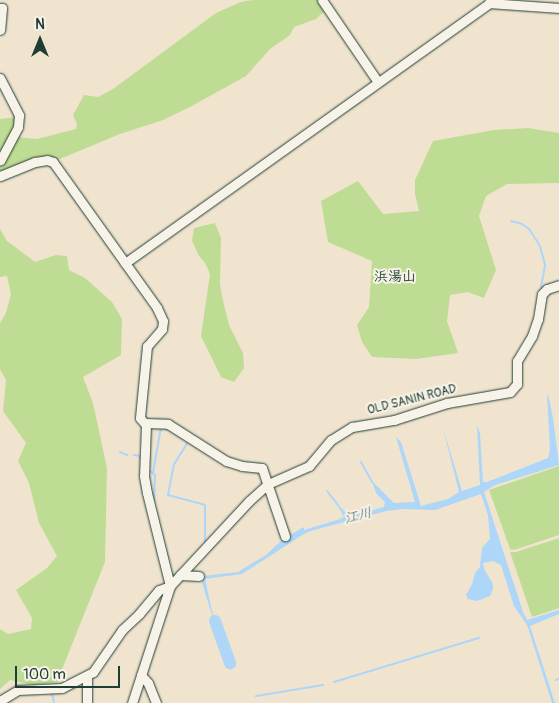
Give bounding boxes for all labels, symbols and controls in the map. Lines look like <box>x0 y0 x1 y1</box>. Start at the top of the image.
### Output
north arrow <box>15 15 65 65</box>
text: N <box>35 16 45 33</box>
district label: 浜湯山 <box>374 269 416 285</box>
street label: OLD SANIN ROAD <box>366 382 458 418</box>
water label: 江川 <box>342 504 374 528</box>
scale bar <box>18 656 122 688</box>
text: 100 m <box>23 665 66 684</box>

